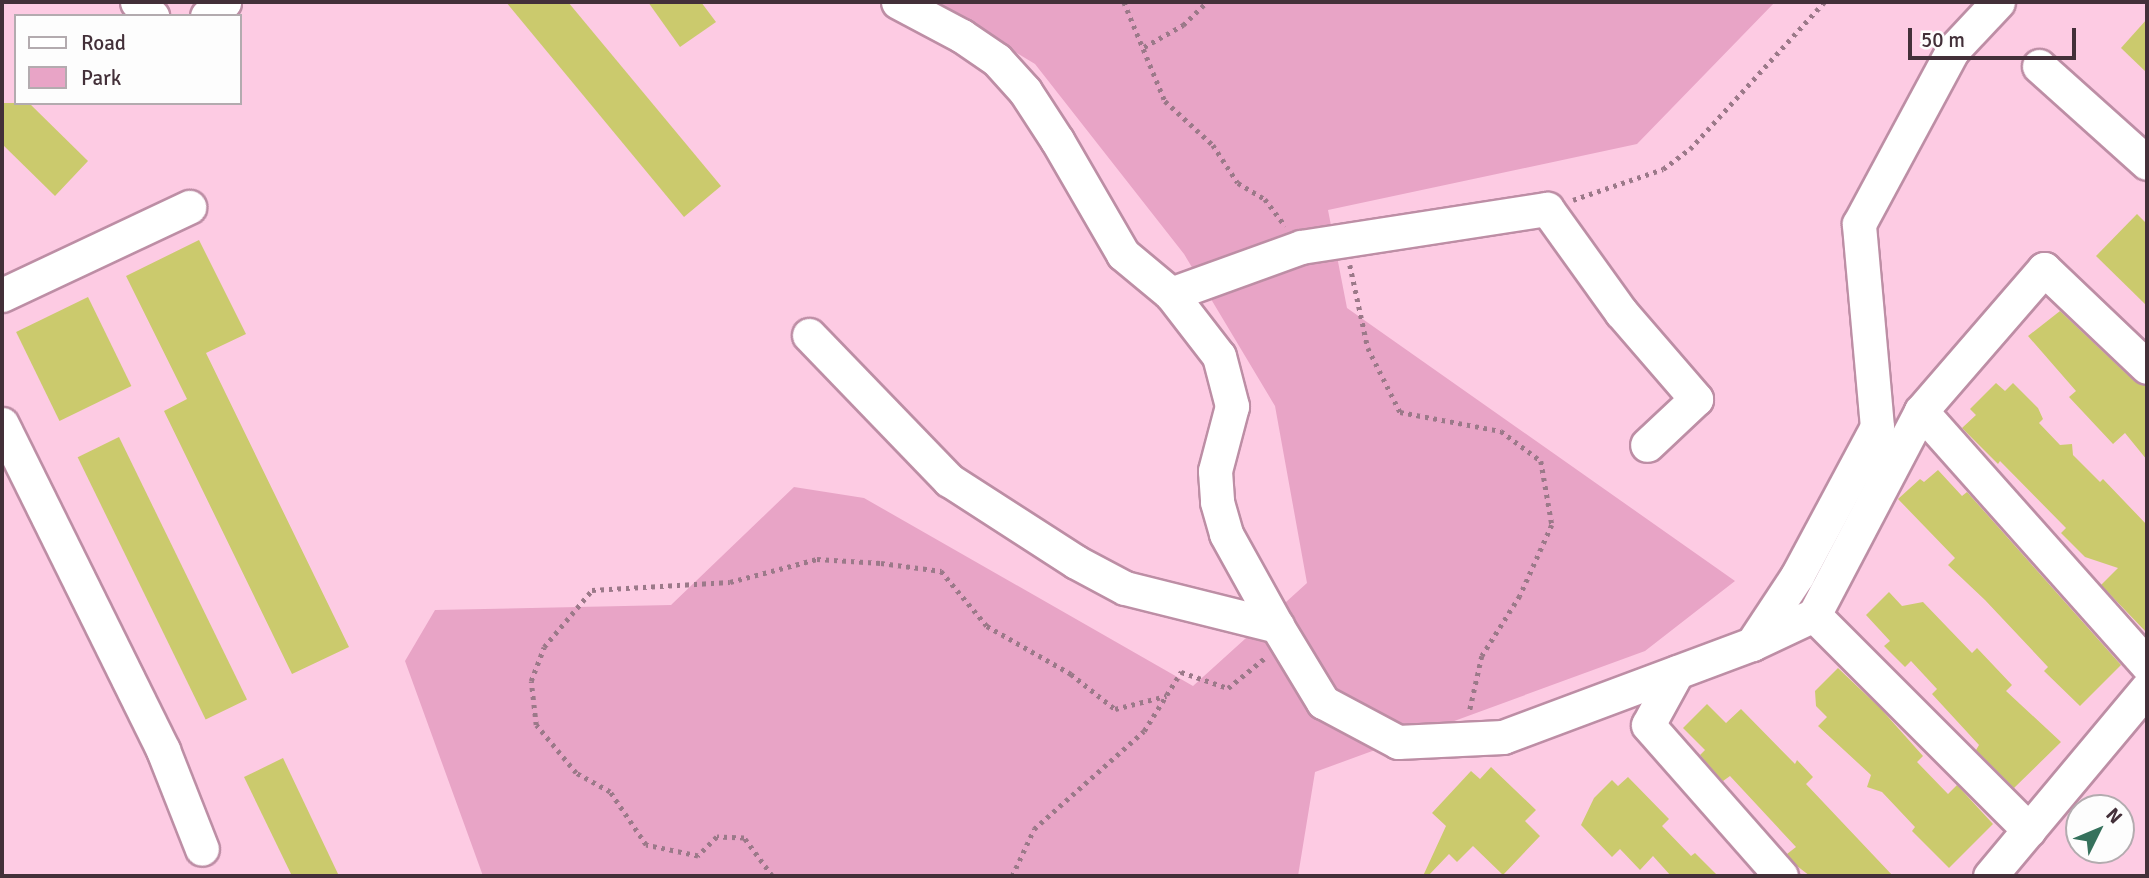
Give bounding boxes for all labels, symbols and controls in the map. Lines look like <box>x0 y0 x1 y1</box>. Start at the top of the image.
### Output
legend <box>14 14 242 105</box>
scale bar <box>1911 14 2079 58</box>
text: 50 m <box>1921 27 1965 53</box>
text: Road <box>81 30 126 56</box>
text: Park <box>81 65 121 91</box>
north arrow <box>2065 794 2135 864</box>
text: N <box>2101 803 2127 829</box>

